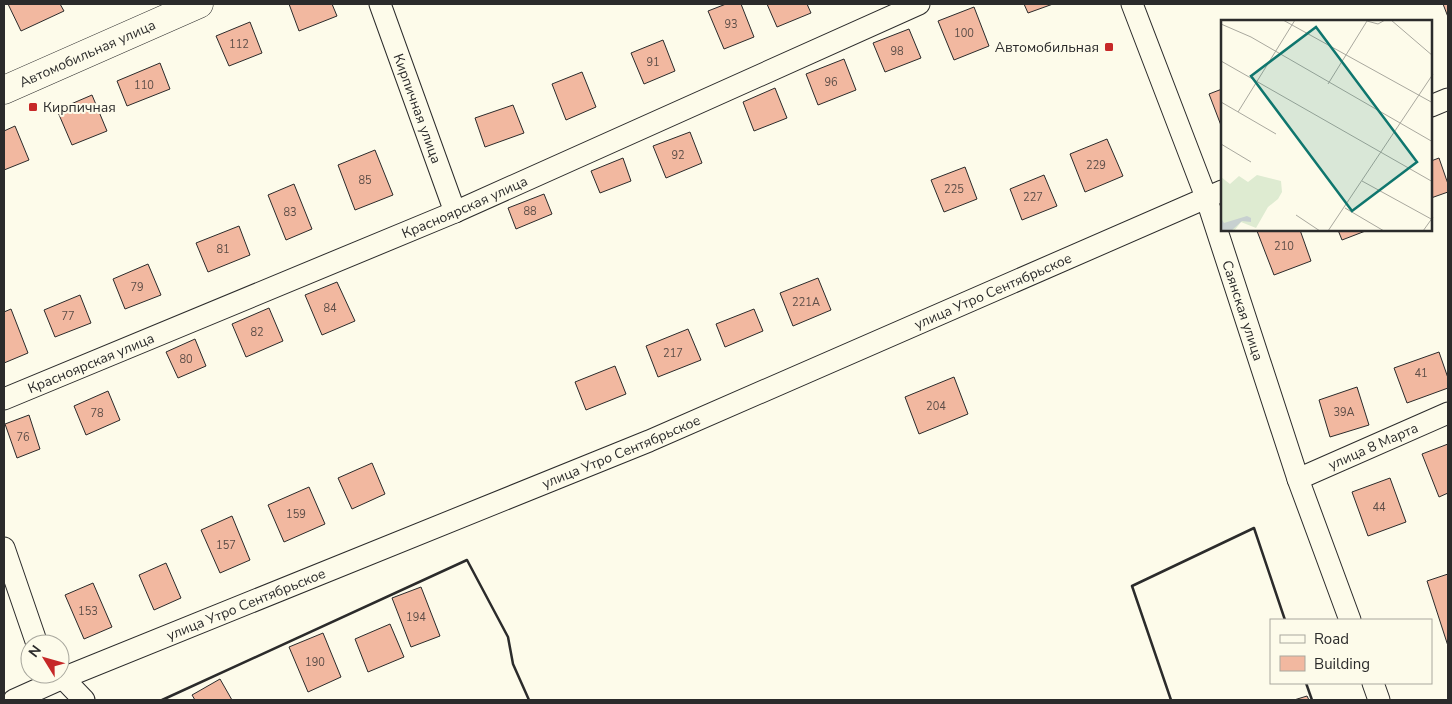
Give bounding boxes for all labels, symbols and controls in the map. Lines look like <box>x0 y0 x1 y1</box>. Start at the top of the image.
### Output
street label: Автомобильная улица <box>16 15 159 92</box>
house number: 93 <box>724 17 738 32</box>
inset map <box>1221 20 1432 231</box>
house number: 100 <box>954 26 974 41</box>
house number: 112 <box>229 37 249 52</box>
place label: Автомобильная <box>995 38 1099 57</box>
marker: Автомобильная <box>1103 41 1115 53</box>
house number: 98 <box>890 44 904 59</box>
street label: Кирпичная улица <box>389 51 446 166</box>
house number: 91 <box>646 55 660 70</box>
house number: 96 <box>824 75 838 90</box>
house number: 110 <box>134 78 154 93</box>
place label: Кирпичная <box>43 98 116 117</box>
marker: Кирпичная <box>27 101 39 113</box>
house number: 92 <box>671 148 685 163</box>
house number: 229 <box>1086 158 1106 173</box>
street label: Красноярская улица <box>399 172 531 243</box>
house number: 85 <box>358 173 372 188</box>
house number: 225 <box>944 182 964 197</box>
house number: 227 <box>1023 190 1043 205</box>
house number: 88 <box>523 204 537 219</box>
house number: 83 <box>283 205 297 220</box>
house number: 210 <box>1274 239 1294 254</box>
house number: 81 <box>216 242 230 257</box>
street label: улица Утро Сентябрьское <box>911 249 1075 334</box>
street label: Саянская улица <box>1217 258 1268 363</box>
house number: 79 <box>130 280 144 295</box>
house number: 221А <box>792 295 820 310</box>
house number: 84 <box>323 301 337 316</box>
house number: 77 <box>61 309 75 324</box>
house number: 82 <box>250 325 264 340</box>
street label: Красноярская улица <box>25 329 157 398</box>
house number: 217 <box>663 346 683 361</box>
house number: 80 <box>179 352 193 367</box>
house number: 41 <box>1414 366 1428 381</box>
house number: 204 <box>926 399 946 414</box>
house number: 39А <box>1333 405 1355 420</box>
house number: 78 <box>90 406 104 421</box>
street label: улица Утро Сентябрьское <box>539 411 704 493</box>
street label: улица 8 Марта <box>1325 418 1421 475</box>
house number: 76 <box>16 430 30 445</box>
house number: 44 <box>1372 500 1386 515</box>
house number: 159 <box>286 507 306 522</box>
house number: 157 <box>216 538 236 553</box>
street label: улица Утро Сентябрьское <box>164 564 328 645</box>
house number: 153 <box>78 604 98 619</box>
house number: 194 <box>406 610 426 625</box>
legend <box>1270 619 1432 684</box>
text: Road <box>1314 629 1349 649</box>
north arrow <box>20 634 70 684</box>
text: N <box>24 642 46 661</box>
text: Building <box>1314 654 1370 674</box>
house number: 190 <box>305 655 325 670</box>

